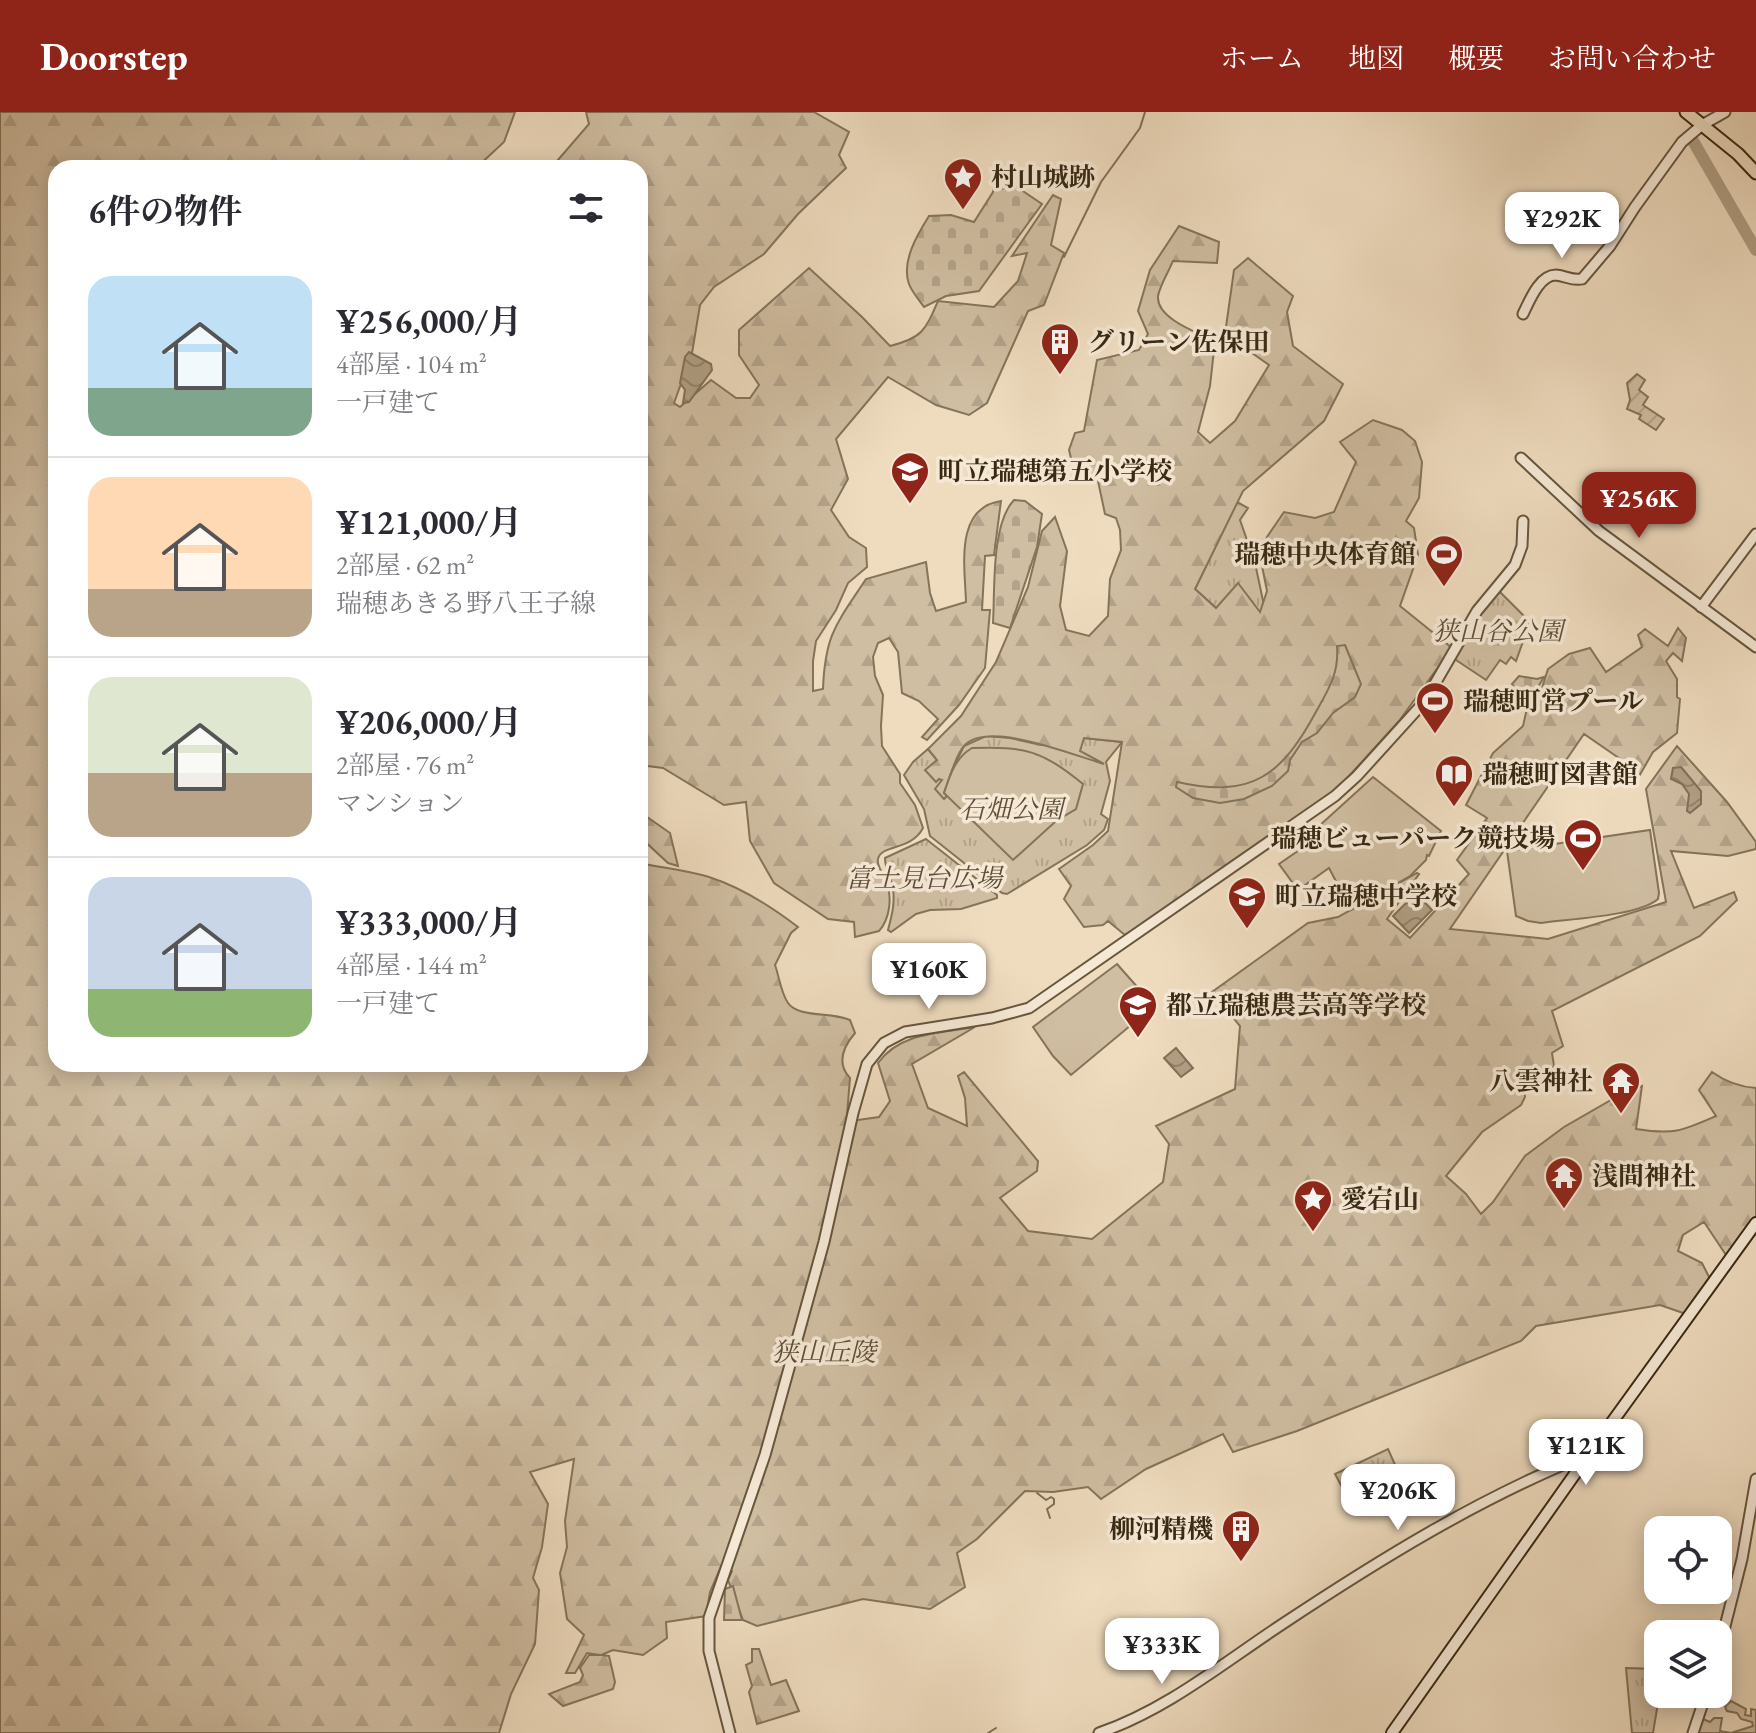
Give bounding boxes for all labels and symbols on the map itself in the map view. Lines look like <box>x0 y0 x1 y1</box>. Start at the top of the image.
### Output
place icon: 村山城跡 <box>942 156 984 211</box>
place label: 村山城跡 <box>991 160 1095 194</box>
pin: ¥292K <box>1506 192 1618 260</box>
building icon: グリーン佐保田 <box>1039 321 1081 376</box>
place label: グリーン佐保田 <box>1088 325 1269 359</box>
school or university icon: 町立瑞穂第五小学校 <box>889 450 931 505</box>
place label: 町立瑞穂第五小学校 <box>938 454 1172 488</box>
pin: ¥256K <box>1583 472 1695 540</box>
sports icon: 瑞穂中央体育館 <box>1423 533 1465 588</box>
place label: 瑞穂中央体育館 <box>1234 537 1416 571</box>
park label: 狭山谷公園 <box>1433 614 1567 648</box>
sports icon: 瑞穂町営プール <box>1414 680 1456 735</box>
place label: 瑞穂町営プール <box>1463 684 1644 718</box>
library icon: 瑞穂町図書館 <box>1433 753 1475 808</box>
place label: 瑞穂町図書館 <box>1482 757 1638 791</box>
park label: 石畑公園 <box>959 792 1067 826</box>
sports icon: 瑞穂ビューパーク競技場 <box>1562 817 1604 872</box>
place label: 瑞穂ビューパーク競技場 <box>1270 821 1555 855</box>
park label: 富士見台広場 <box>846 861 1004 895</box>
school or university icon: 町立瑞穂中学校 <box>1226 875 1268 930</box>
place label: 町立瑞穂中学校 <box>1275 879 1457 913</box>
pin: ¥160K <box>873 943 985 1011</box>
school or university icon: 都立瑞穂農芸高等学校 <box>1117 984 1159 1039</box>
place label: 都立瑞穂農芸高等学校 <box>1166 988 1426 1022</box>
temple icon: 八雲神社 <box>1600 1060 1642 1115</box>
place label: 八雲神社 <box>1489 1064 1593 1098</box>
temple icon: 浅間神社 <box>1543 1155 1585 1210</box>
place label: 浅間神社 <box>1592 1159 1696 1193</box>
place icon: 愛宕山 <box>1292 1178 1334 1233</box>
place label: 愛宕山 <box>1341 1182 1419 1216</box>
park label: 狭山丘陵 <box>772 1335 879 1369</box>
pin: ¥121K <box>1530 1419 1642 1487</box>
pin: ¥206K <box>1342 1464 1454 1532</box>
building icon: 柳河精機 <box>1220 1508 1262 1563</box>
place label: 柳河精機 <box>1109 1512 1213 1546</box>
pin: ¥333K <box>1106 1618 1218 1686</box>

